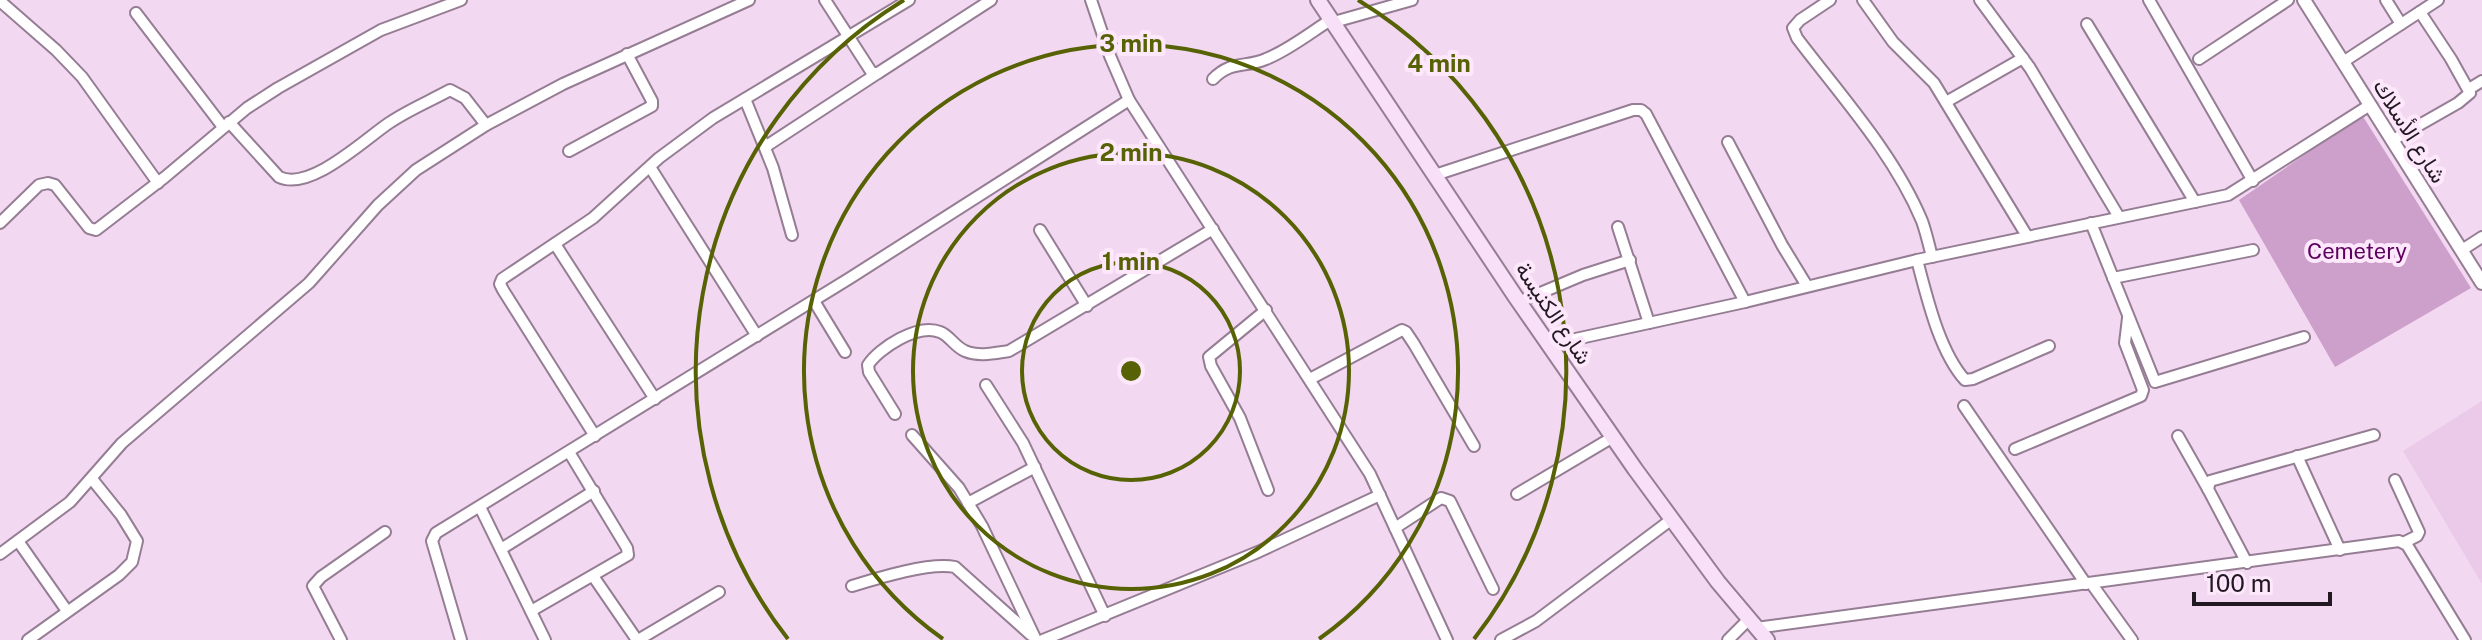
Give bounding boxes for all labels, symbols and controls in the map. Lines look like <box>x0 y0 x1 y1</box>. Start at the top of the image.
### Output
text: 3 min <box>1099 29 1163 57</box>
text: 4 min <box>1407 49 1471 77</box>
street label: شارع الأسلاك <box>2366 74 2452 189</box>
text: 2 min <box>1100 138 1162 166</box>
park label: Cemetery <box>2307 238 2407 264</box>
text: 1 min <box>1102 247 1160 275</box>
street label: شارع الكنيسة <box>1509 257 1598 370</box>
centre of rings <box>1117 357 1145 385</box>
scale bar <box>2194 556 2330 606</box>
text: 100 m <box>2206 569 2272 597</box>

